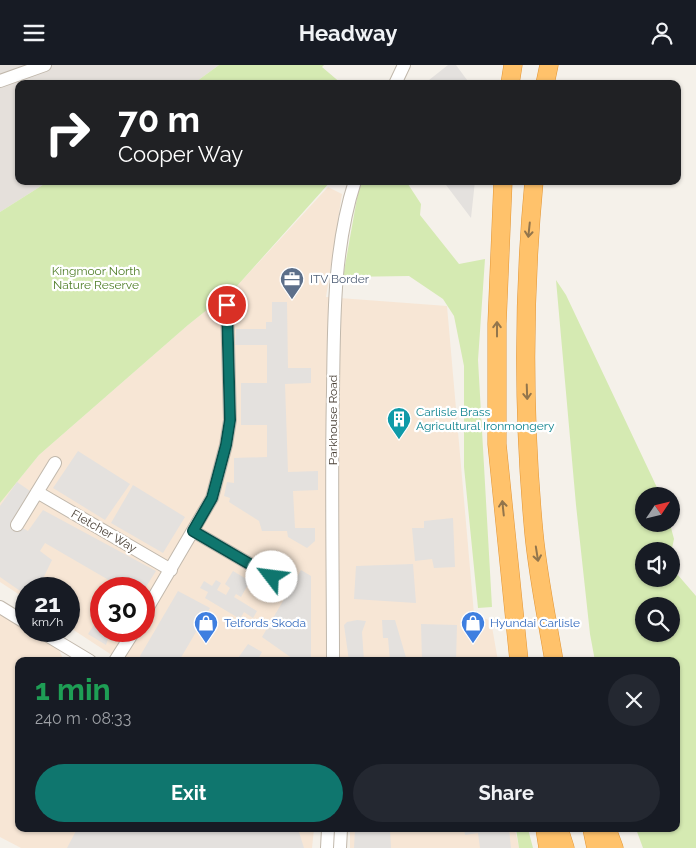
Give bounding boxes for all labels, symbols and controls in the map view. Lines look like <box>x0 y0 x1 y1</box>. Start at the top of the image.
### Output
icon: menu <box>20 19 48 47</box>
icon: person <box>648 19 676 47</box>
text: Headway <box>299 20 397 46</box>
text: 70 m <box>118 99 200 140</box>
icon: right <box>35 100 100 165</box>
text: Cooper Way <box>118 141 243 167</box>
one-way arrow <box>525 221 534 237</box>
park label: Kingmoor North Nature Reserve <box>52 264 140 292</box>
office icon: ITV Border <box>279 266 305 300</box>
place label: ITV Border <box>310 272 370 286</box>
pin <box>206 284 248 326</box>
icon: arrive <box>213 291 241 319</box>
one-way arrow <box>492 321 502 337</box>
street label: Parkhouse Road <box>326 375 340 465</box>
one-way arrow <box>522 384 531 400</box>
place label: Carlisle Brass Agricultural Ironmongery <box>416 405 555 433</box>
building icon: Carlisle Brass Agricultural Ironmongery <box>386 406 412 440</box>
north arrow <box>635 487 680 533</box>
map controls <box>635 487 680 642</box>
one-way arrow <box>499 501 508 517</box>
street label: Fletcher Way <box>69 507 140 556</box>
button: sound <box>635 542 680 587</box>
one-way arrow <box>533 546 543 562</box>
position arrow <box>245 550 297 602</box>
speed limit sign: 30 <box>90 577 155 642</box>
text: 21 <box>34 588 61 618</box>
button: search <box>635 597 680 642</box>
shop icon: Telfords Skoda <box>193 610 219 644</box>
shop icon: Hyundai Carlisle <box>460 610 486 644</box>
text: km/h <box>32 615 63 629</box>
place label: Telfords Skoda <box>224 616 306 630</box>
place label: Hyundai Carlisle <box>490 616 580 630</box>
text: 1 min <box>35 672 111 707</box>
button: close <box>608 674 660 726</box>
text: 240 m · 08:33 <box>35 709 131 728</box>
button: Exit <box>35 764 343 822</box>
button: Share <box>353 764 660 822</box>

